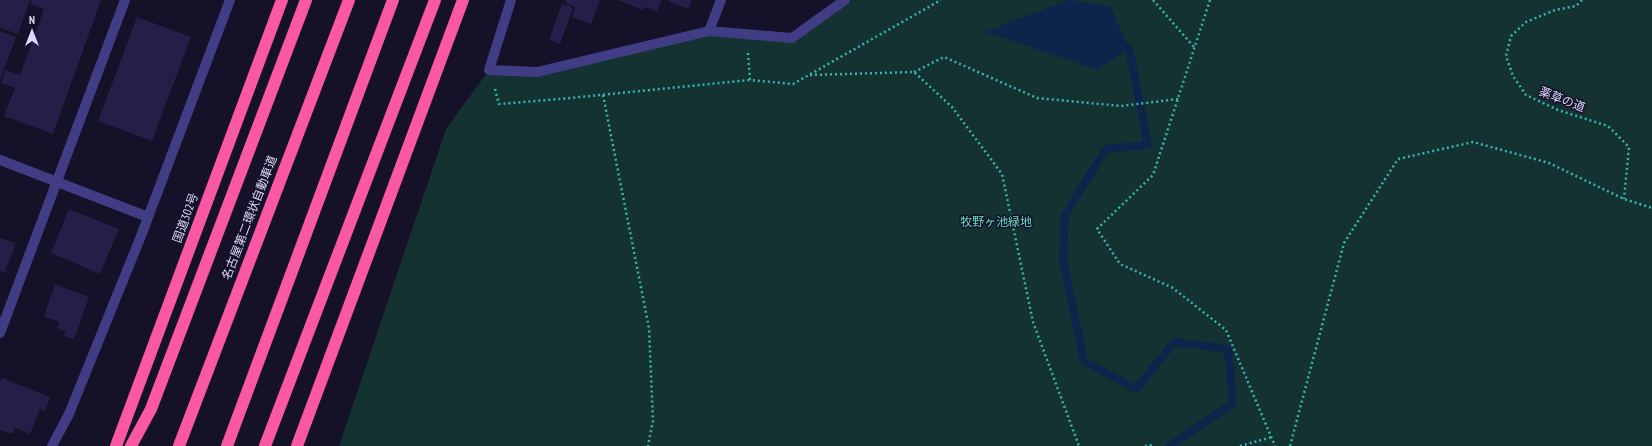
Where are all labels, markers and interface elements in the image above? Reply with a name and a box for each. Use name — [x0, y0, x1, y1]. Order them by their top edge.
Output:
north arrow — [12, 12, 52, 52]
text: N — [29, 13, 35, 27]
street label: 薬草の道 — [1537, 85, 1587, 115]
street label: 名古屋第二環状自動車道 — [220, 154, 280, 282]
street label: 国道302号 — [170, 191, 202, 245]
park label: 牧野ヶ池緑地 — [960, 216, 1032, 230]

